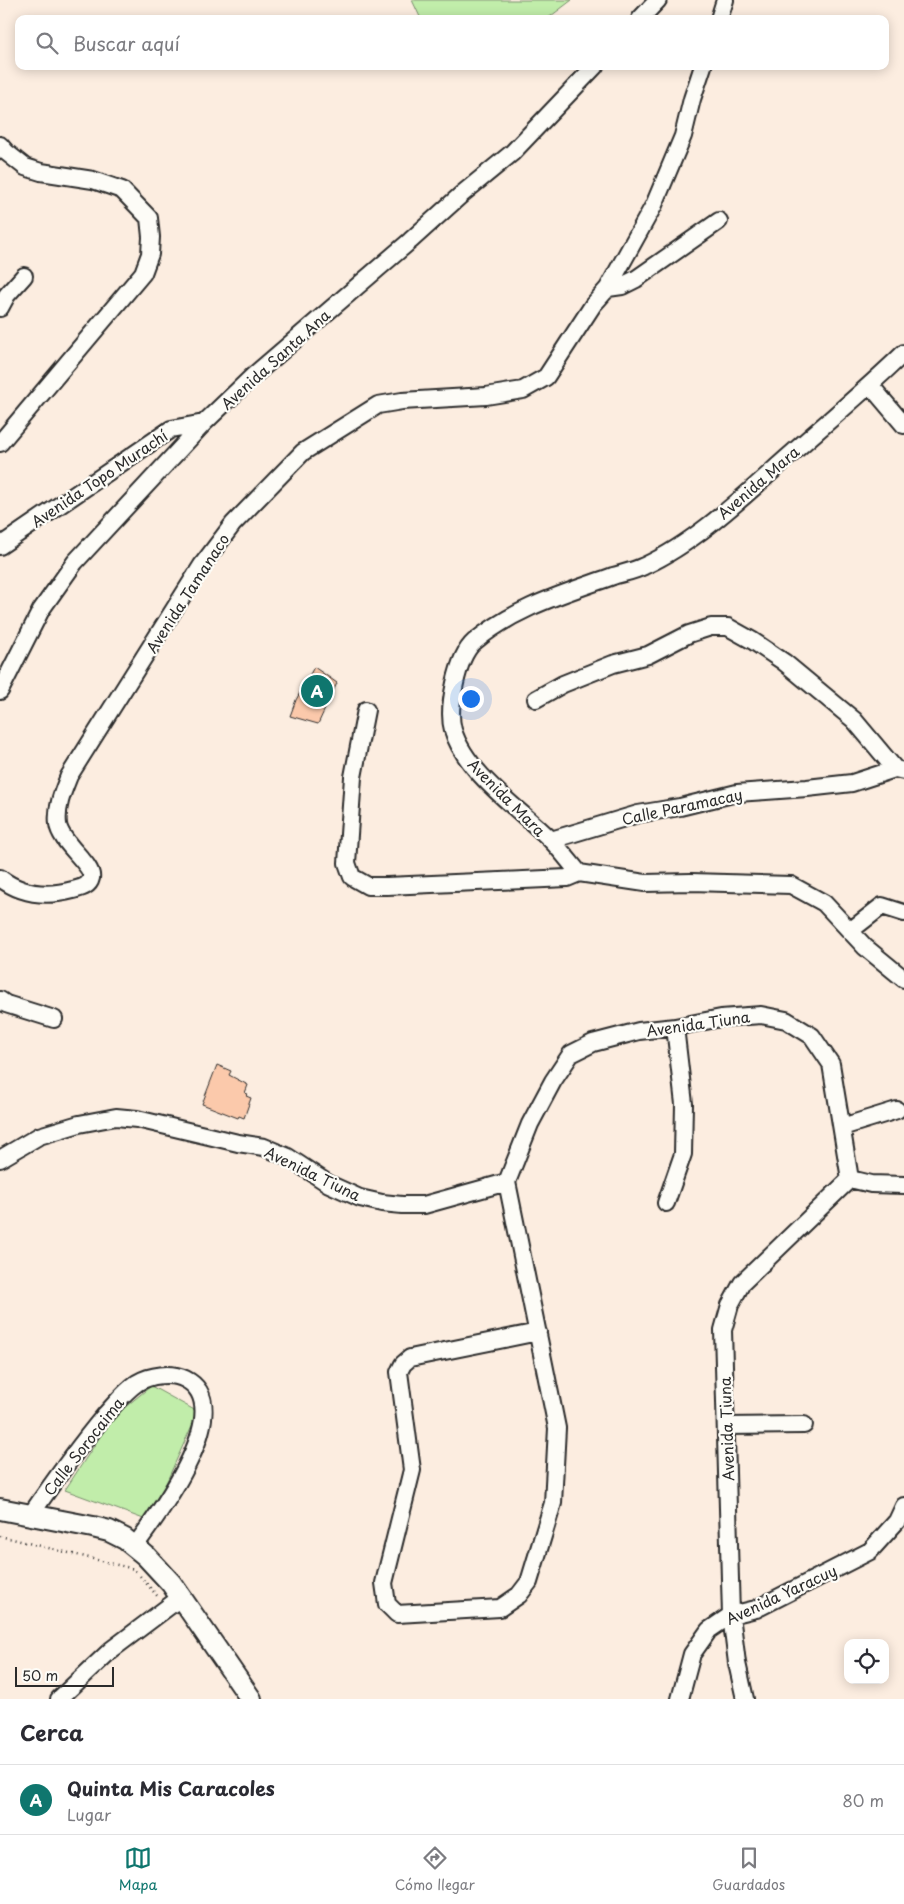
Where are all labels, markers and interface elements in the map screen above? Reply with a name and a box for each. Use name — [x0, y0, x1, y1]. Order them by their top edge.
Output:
search box — [15, 15, 889, 70]
icon: search — [33, 29, 61, 57]
text: Buscar aquí — [73, 29, 180, 57]
street label: Avenida Santa Ana — [215, 303, 335, 414]
street label: Avenida Topo Murachí — [26, 423, 172, 532]
street label: Avenida Mara — [712, 440, 804, 524]
street label: Avenida Tamanaco — [140, 529, 234, 657]
pin: A — [301, 672, 333, 710]
your location — [458, 686, 484, 712]
street label: Avenida Mara — [463, 753, 552, 842]
street label: Calle Paramacay — [619, 782, 745, 830]
street label: Avenida Tiuna — [645, 1004, 752, 1042]
street label: Avenida Tiuna — [261, 1140, 365, 1206]
street label: Avenida Tiuna — [713, 1376, 739, 1481]
street label: Calle Sorocaima — [37, 1391, 129, 1500]
street label: Avenida Yaracuy — [722, 1558, 840, 1630]
map controls — [844, 1639, 889, 1684]
button: locate — [844, 1639, 889, 1684]
scale bar — [15, 1664, 114, 1687]
text: 50 m — [22, 1665, 58, 1686]
text: Cerca — [20, 1716, 84, 1748]
text: Quinta Mis Caracoles — [67, 1774, 275, 1802]
text: A — [30, 1788, 42, 1812]
text: 80 m — [842, 1788, 884, 1812]
text: Lugar — [67, 1802, 111, 1826]
tab: Mapa — [119, 1844, 157, 1895]
tab: Cómo llegar — [395, 1844, 475, 1895]
tab: Guardados — [712, 1844, 785, 1895]

